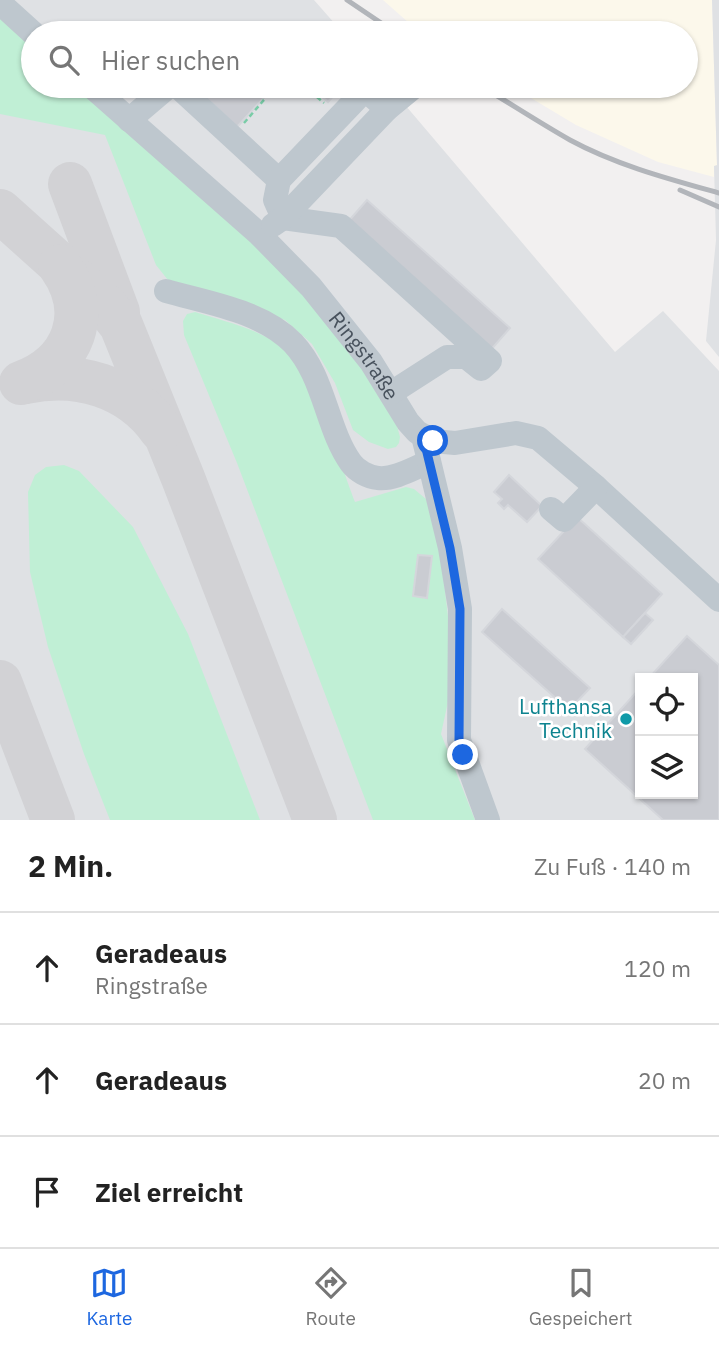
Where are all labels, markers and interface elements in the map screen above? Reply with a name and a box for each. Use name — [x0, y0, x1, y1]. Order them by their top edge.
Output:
search box — [21, 21, 698, 98]
icon: search — [45, 41, 83, 79]
text: Hier suchen — [101, 43, 240, 77]
street label: Ringstraße — [323, 305, 406, 405]
route start — [417, 425, 448, 456]
map controls — [635, 673, 698, 799]
button: locate — [635, 673, 698, 736]
place label: Lufthansa Technik — [519, 692, 612, 744]
marker: Lufthansa Technik — [618, 711, 634, 727]
button: layers — [635, 736, 698, 799]
route end — [447, 739, 478, 770]
text: 2 Min. — [28, 846, 113, 885]
text: Zu Fuß · 140 m — [534, 851, 691, 881]
text: Geradeaus — [95, 936, 227, 970]
icon: ahead — [28, 949, 66, 987]
text: 120 m — [624, 953, 691, 983]
text: Ringstraße — [95, 970, 208, 1000]
icon: ahead — [28, 1061, 66, 1099]
text: Geradeaus — [95, 1063, 227, 1097]
text: 20 m — [638, 1065, 691, 1095]
icon: arrive — [28, 1173, 66, 1211]
text: Ziel erreicht — [95, 1175, 243, 1209]
tab: Karte — [87, 1264, 132, 1330]
tab: Route — [306, 1264, 356, 1330]
tab: Gespeichert — [529, 1264, 632, 1330]

